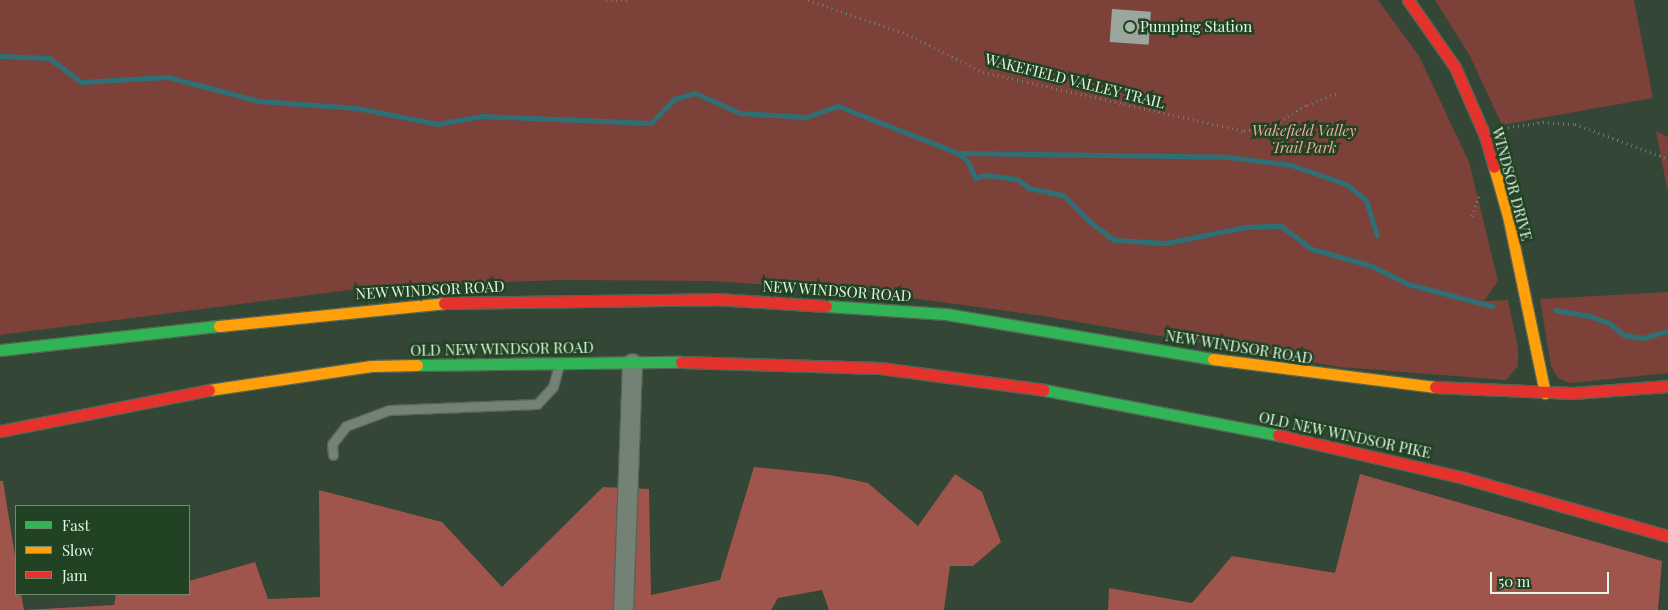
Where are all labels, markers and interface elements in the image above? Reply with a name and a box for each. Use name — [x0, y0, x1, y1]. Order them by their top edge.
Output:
place label: Pumping Station — [1140, 18, 1252, 36]
marker: Pumping Station — [1124, 21, 1136, 33]
street label: WAKEFIELD VALLEY TRAIL — [983, 50, 1167, 112]
park label: Wakefield Valley Trail Park — [1252, 121, 1356, 156]
street label: WINDSOR DRIVE — [1488, 125, 1536, 243]
street label: NEW WINDSOR ROAD — [354, 277, 506, 303]
street label: NEW WINDSOR ROAD — [761, 277, 913, 305]
street label: NEW WINDSOR ROAD — [1163, 326, 1315, 368]
street label: OLD NEW WINDSOR ROAD — [410, 338, 594, 360]
street label: OLD NEW WINDSOR PIKE — [1257, 408, 1433, 462]
legend — [15, 505, 190, 595]
text: Fast — [62, 515, 90, 535]
text: Slow — [62, 540, 94, 560]
scale bar — [1493, 562, 1612, 594]
text: Jam — [62, 565, 87, 585]
text: 50 m — [1498, 571, 1530, 591]

